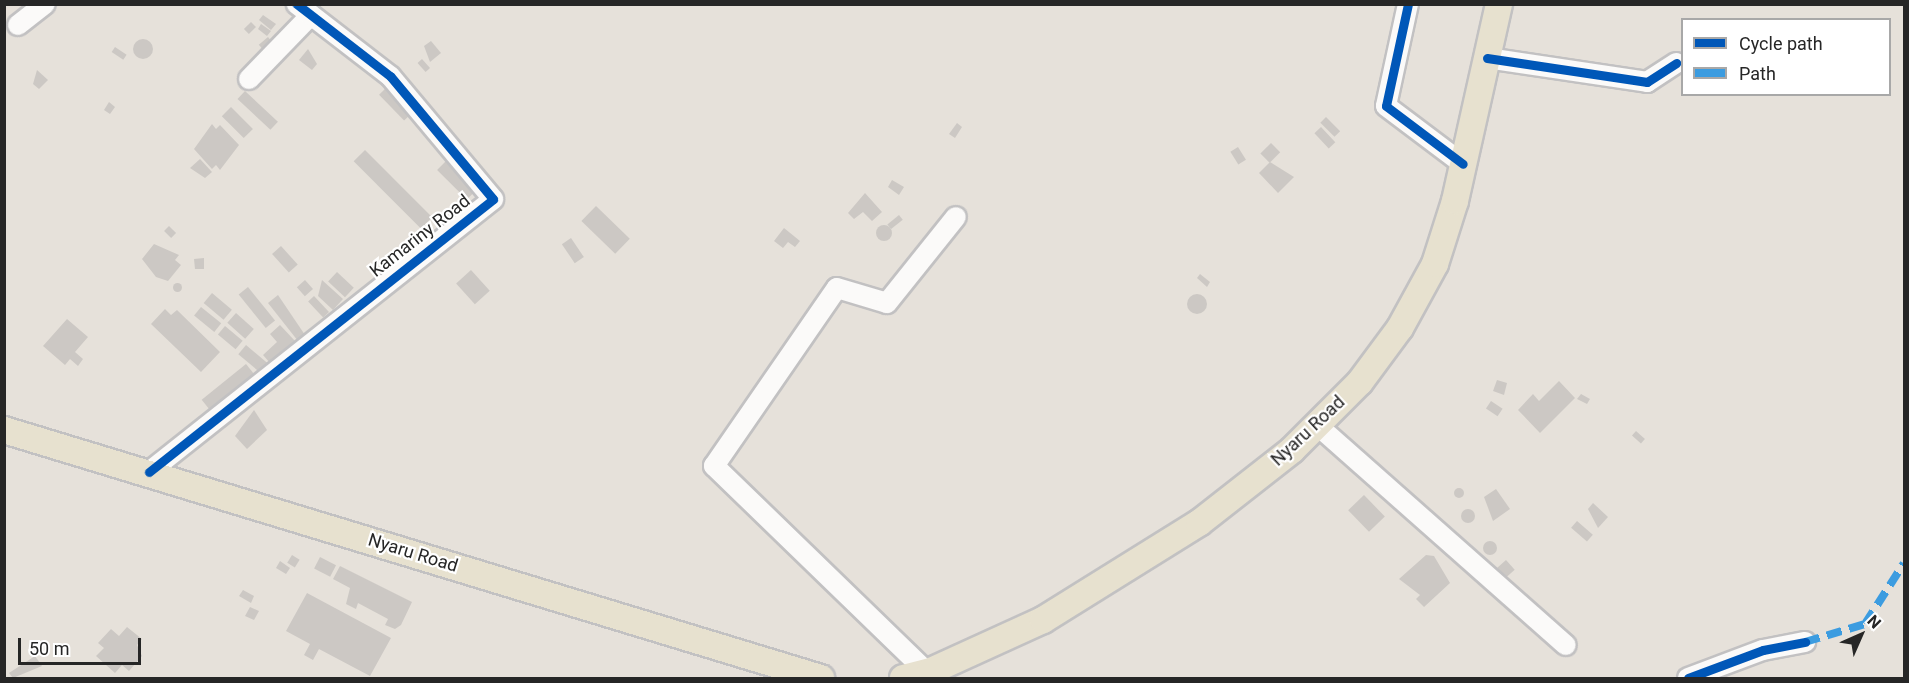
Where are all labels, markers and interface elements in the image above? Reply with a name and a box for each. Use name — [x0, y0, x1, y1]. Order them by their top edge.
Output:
legend — [1681, 18, 1891, 96]
text: Cycle path — [1739, 33, 1823, 54]
text: Path — [1739, 63, 1776, 84]
street label: Kamariny Road — [366, 190, 474, 282]
street label: Nyaru Road — [1267, 391, 1349, 471]
street label: Nyaru Road — [365, 529, 461, 577]
north arrow — [1831, 605, 1891, 665]
text: N — [1863, 611, 1885, 633]
scale bar — [21, 626, 144, 664]
text: 50 m — [29, 638, 69, 659]

